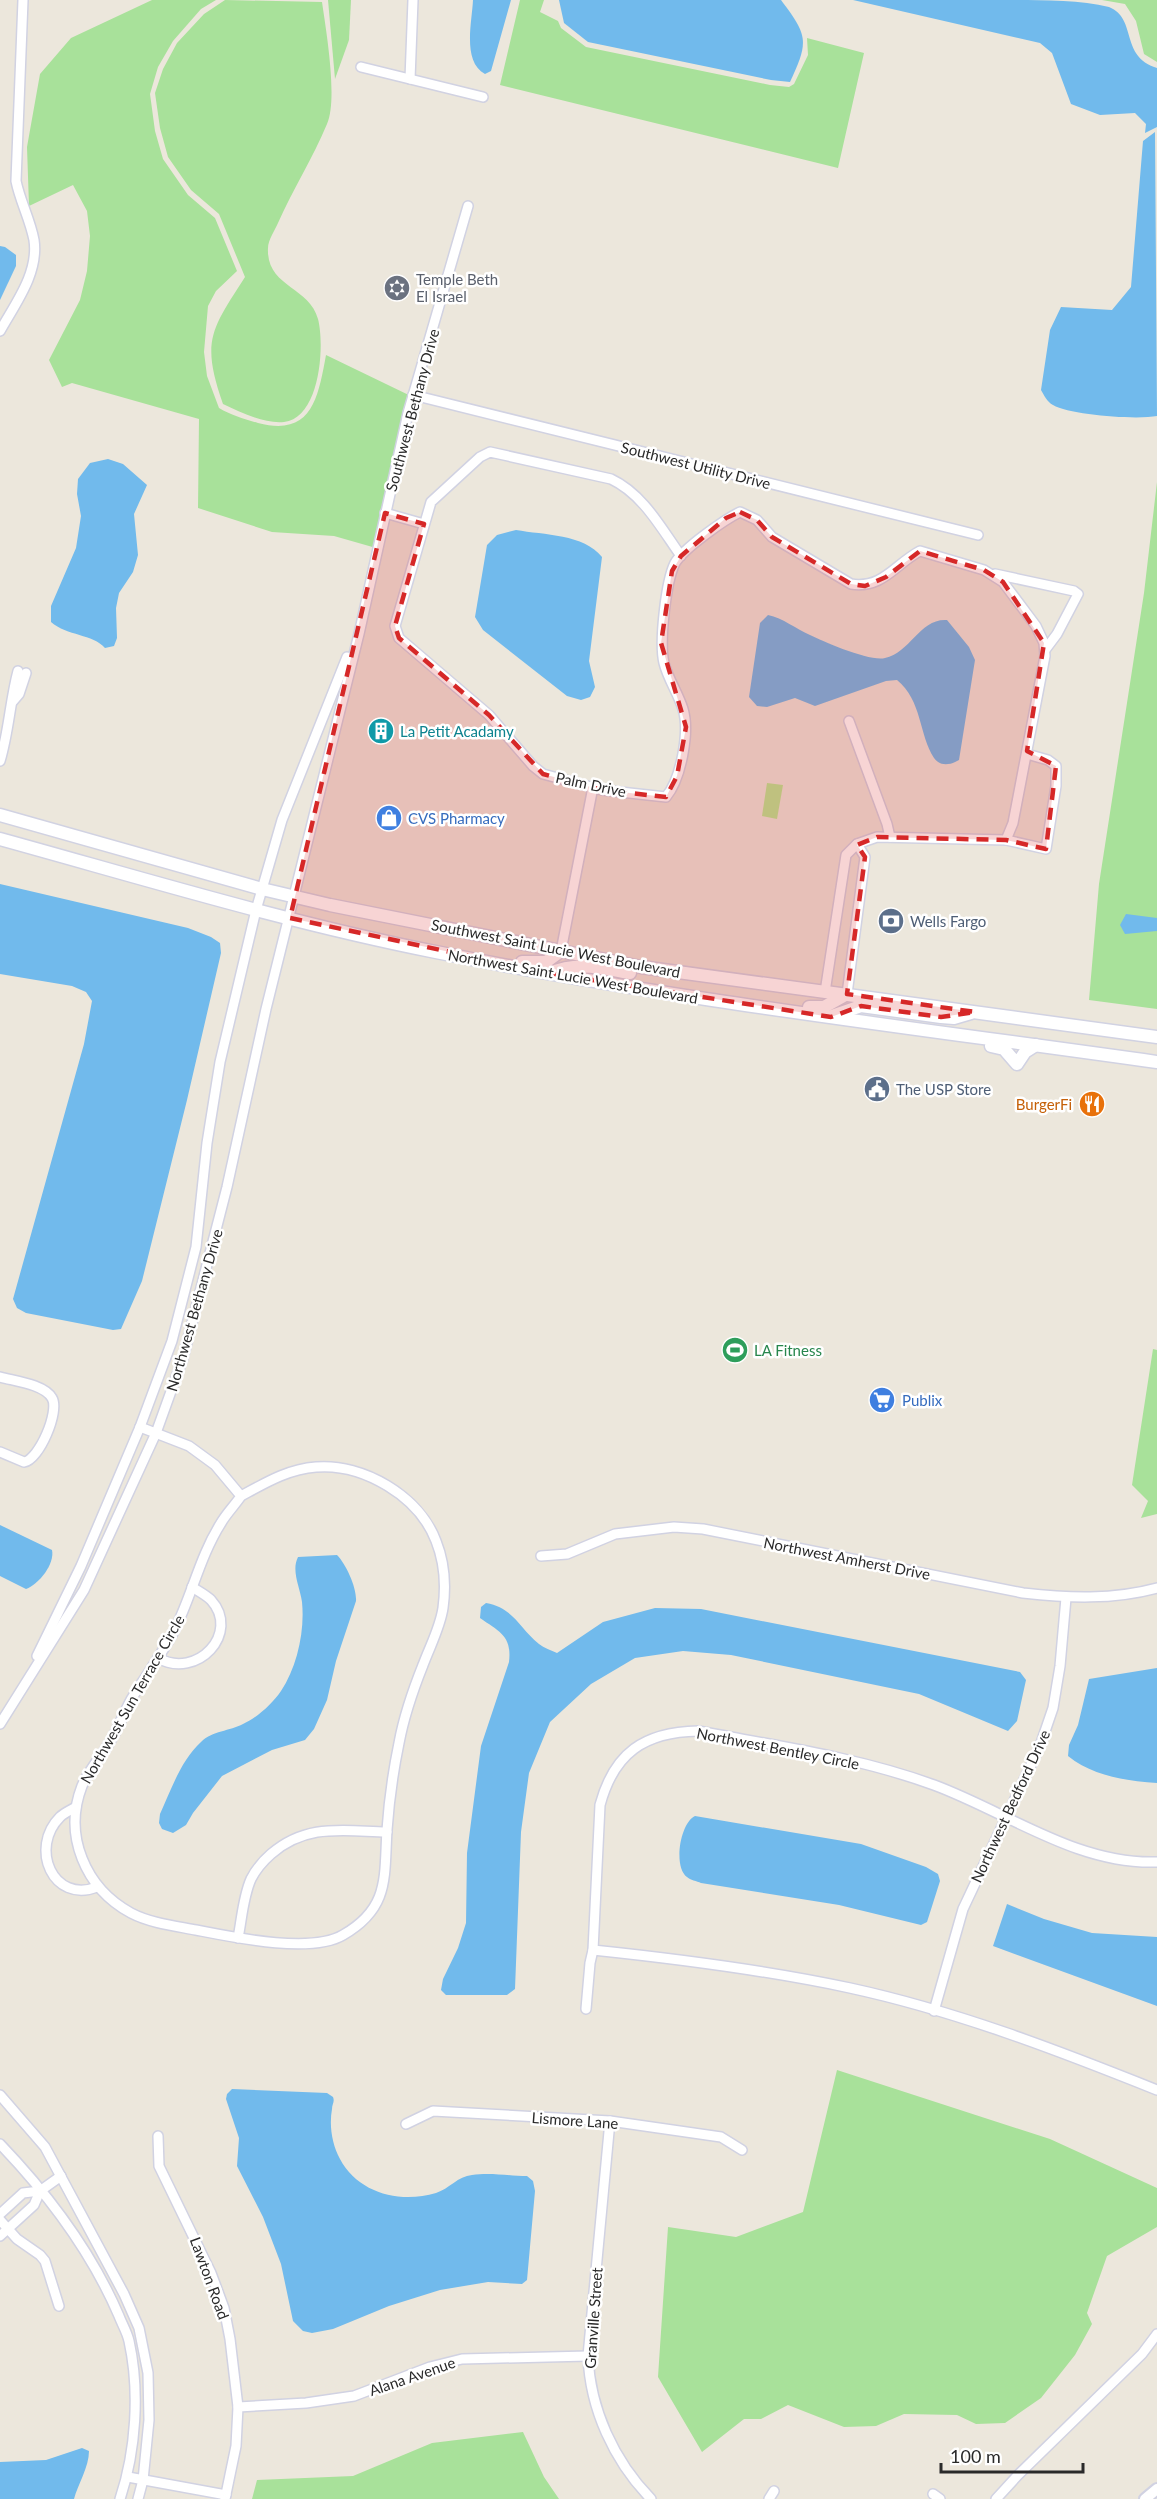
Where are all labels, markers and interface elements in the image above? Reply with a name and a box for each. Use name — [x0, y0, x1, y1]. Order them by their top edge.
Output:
place label: Temple Beth El Israel — [416, 270, 498, 305]
synagogue icon: Temple Beth El Israel — [382, 273, 412, 303]
street label: Southwest Bethany Drive — [382, 327, 442, 493]
street label: Southwest Utility Drive — [619, 438, 773, 492]
building icon: La Petit Acadamy — [366, 716, 396, 746]
place label: La Petit Acadamy — [400, 722, 514, 740]
street label: Palm Drive — [554, 768, 628, 800]
shop icon: CVS Pharmacy — [374, 803, 404, 833]
place label: CVS Pharmacy — [408, 809, 505, 827]
bank icon: Wells Fargo — [876, 906, 906, 936]
place label: Wells Fargo — [910, 912, 986, 930]
street label: Southwest Saint Lucie West Boulevard — [430, 915, 682, 981]
street label: Northwest Saint Lucie West Boulevard — [447, 945, 699, 1007]
public building icon: The USP Store — [862, 1074, 892, 1104]
place label: The USP Store — [896, 1080, 991, 1098]
restaurant icon: BurgerFi — [1077, 1089, 1107, 1119]
place label: BurgerFi — [1016, 1095, 1072, 1113]
street label: Northwest Bethany Drive — [162, 1227, 226, 1393]
sports icon: LA Fitness — [720, 1335, 750, 1365]
place label: LA Fitness — [754, 1341, 822, 1359]
supermarket icon: Publix — [867, 1385, 897, 1415]
place label: Publix — [902, 1391, 943, 1409]
street label: Northwest Amherst Drive — [762, 1533, 932, 1583]
street label: Northwest Sun Terrace Circle — [76, 1611, 188, 1787]
street label: Northwest Bentley Circle — [695, 1723, 861, 1773]
street label: Northwest Bedford Drive — [967, 1727, 1053, 1885]
street label: Lismore Lane — [531, 2108, 619, 2132]
street label: Lawton Road — [187, 2234, 233, 2322]
street label: Granville Street — [580, 2266, 606, 2369]
street label: Alana Avenue — [367, 2353, 458, 2399]
scale bar — [941, 2436, 1084, 2474]
text: 100 m — [950, 2445, 1001, 2467]

